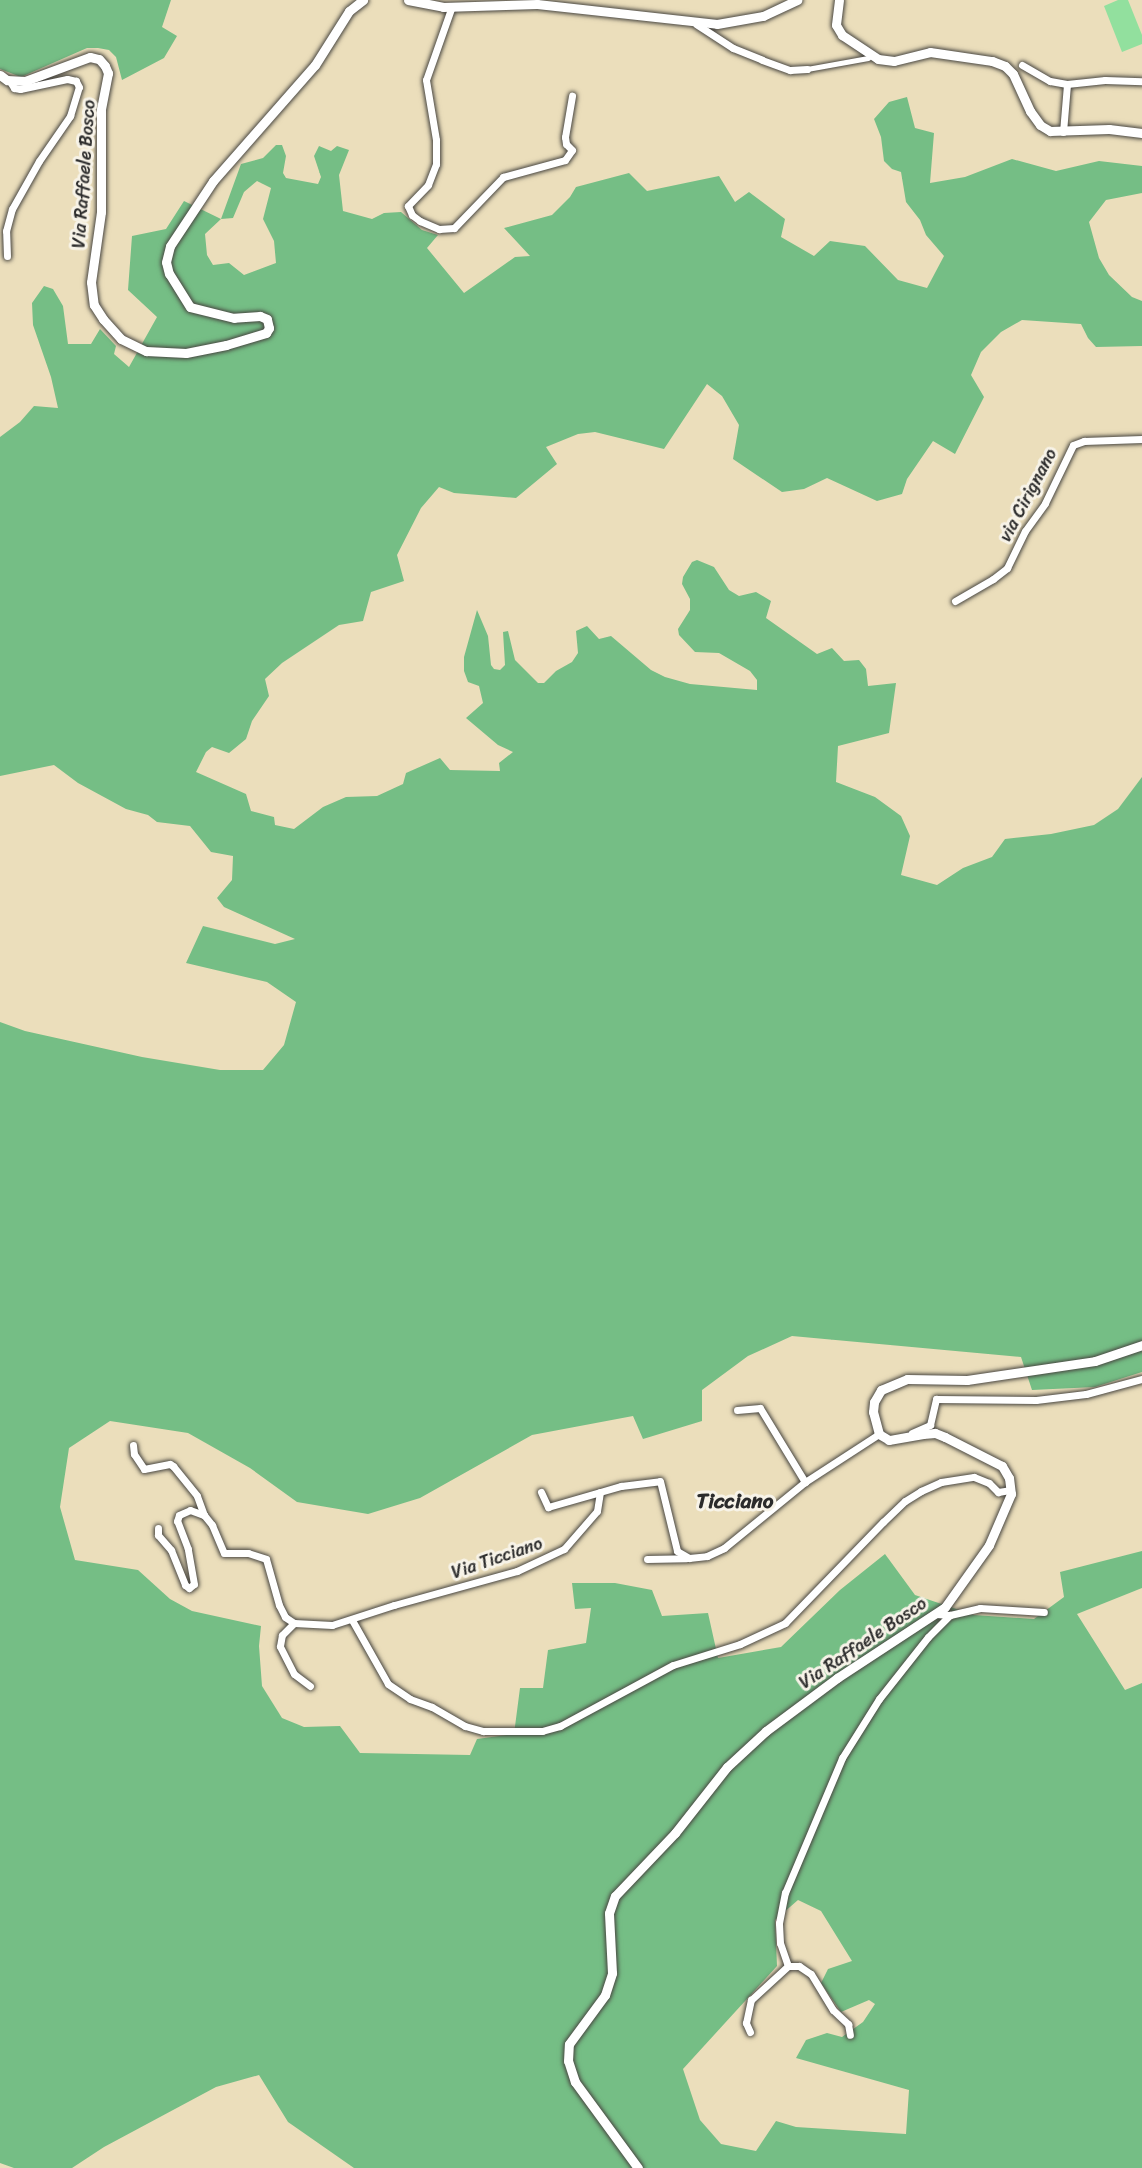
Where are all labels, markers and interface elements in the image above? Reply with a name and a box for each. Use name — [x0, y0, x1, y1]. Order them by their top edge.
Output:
street label: Via Raffaele Bosco — [68, 99, 100, 249]
street label: via Cirignano — [994, 445, 1062, 545]
district label: Ticciano — [697, 1488, 773, 1514]
street label: Via Ticciano — [448, 1532, 546, 1584]
street label: Via Raffaele Bosco — [795, 1592, 931, 1694]

